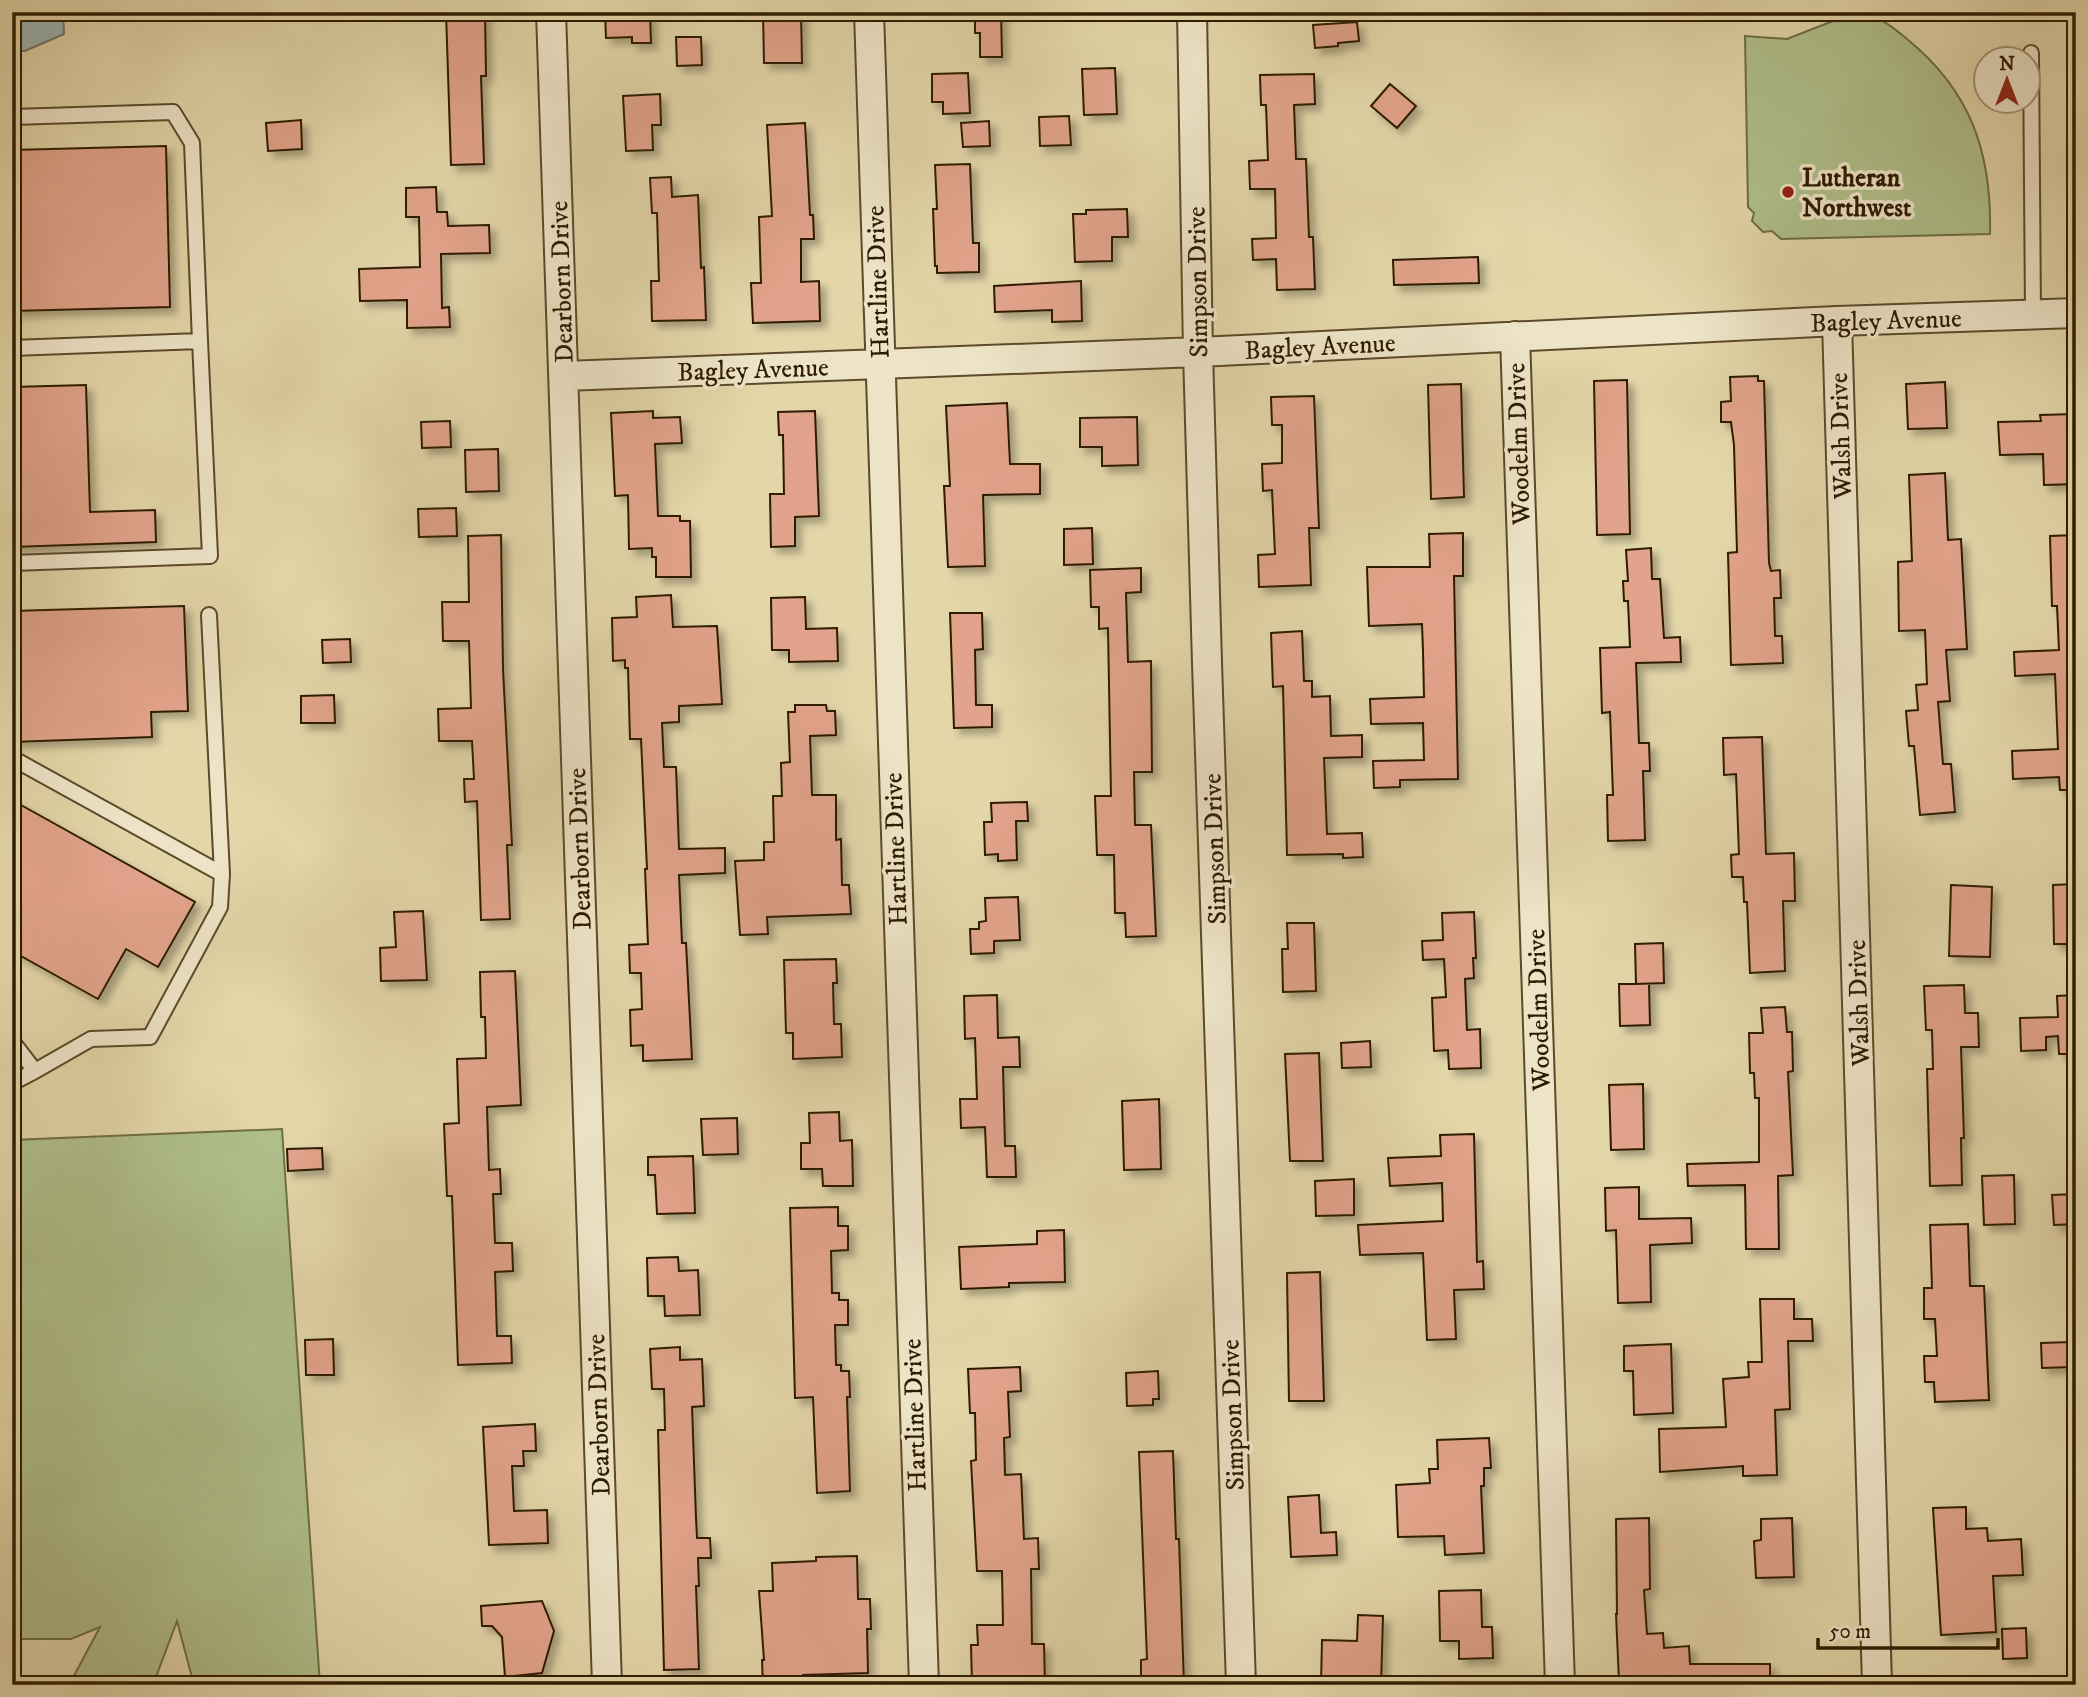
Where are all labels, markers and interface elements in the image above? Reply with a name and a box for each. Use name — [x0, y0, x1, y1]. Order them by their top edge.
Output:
north arrow — [1972, 46, 2042, 116]
text: N — [1999, 53, 2015, 76]
place label: Lutheran Northwest — [1802, 162, 1912, 225]
marker: Lutheran Northwest — [1780, 184, 1796, 200]
street label: Dearborn Drive — [543, 200, 582, 364]
street label: Hartline Drive — [859, 205, 898, 359]
street label: Simpson Drive — [1181, 206, 1216, 358]
street label: Bagley Avenue — [1810, 302, 1962, 341]
street label: Bagley Avenue — [1244, 327, 1397, 368]
street label: Bagley Avenue — [677, 351, 829, 390]
street label: Woodelm Drive — [1500, 362, 1539, 527]
street label: Walsh Drive — [1823, 372, 1860, 501]
street label: Dearborn Drive — [561, 767, 600, 931]
street label: Hartline Drive — [877, 772, 916, 926]
street label: Simpson Drive — [1196, 773, 1235, 925]
street label: Woodelm Drive — [1520, 928, 1559, 1093]
street label: Walsh Drive — [1841, 939, 1878, 1068]
street label: Dearborn Drive — [580, 1333, 619, 1497]
street label: Hartline Drive — [896, 1338, 935, 1492]
street label: Simpson Drive — [1214, 1339, 1253, 1491]
scale bar — [1818, 1606, 1999, 1650]
text: 50 m — [1829, 1619, 1871, 1645]

